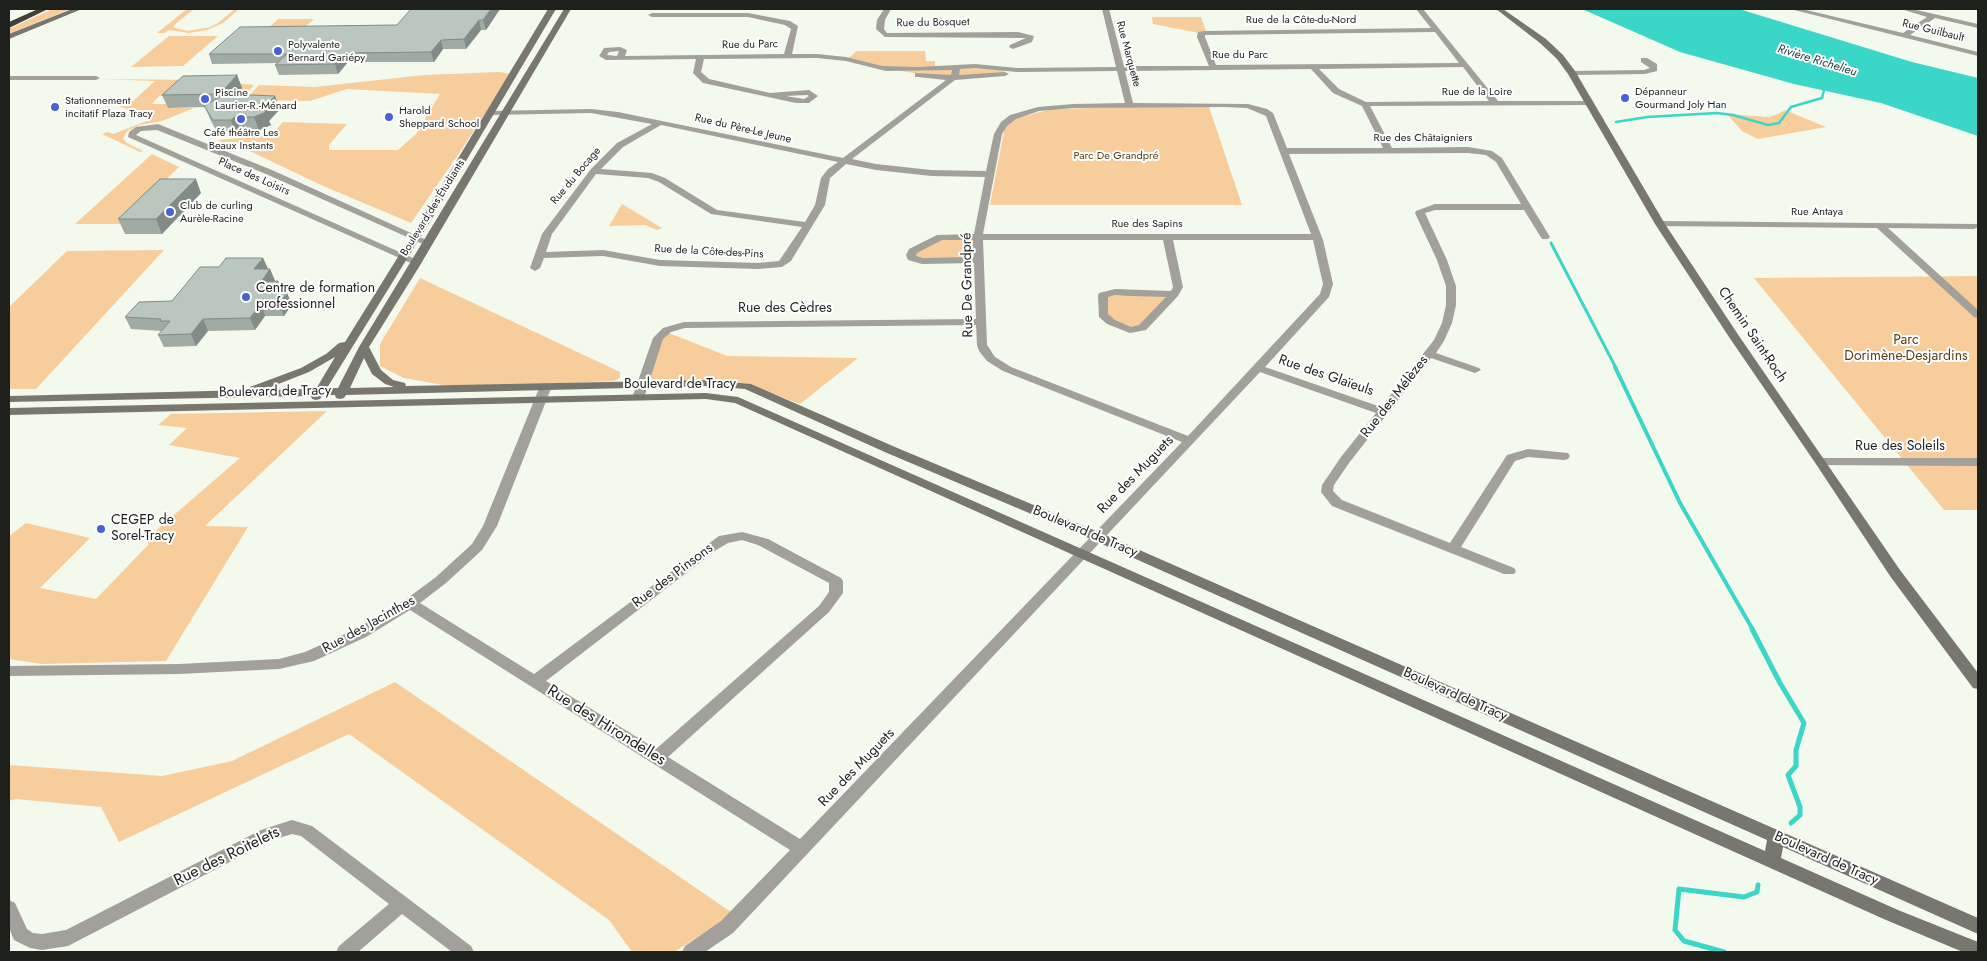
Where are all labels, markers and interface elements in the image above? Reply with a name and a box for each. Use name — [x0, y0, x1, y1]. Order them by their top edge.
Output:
street label: Rue de la Côte-du-Nord — [1246, 13, 1356, 27]
street label: Rue du Bosquet — [896, 16, 970, 30]
street label: Rue Guilbault — [1901, 17, 1965, 45]
street label: Rue Marquette — [1113, 20, 1143, 88]
place label: Polyvalente Bernard Gariépy — [288, 38, 365, 64]
street label: Rue du Parc — [722, 38, 778, 52]
water label: Rivière Richelieu — [1776, 42, 1858, 80]
marker: Polyvalente Bernard Gariépy — [272, 45, 284, 57]
street label: Rue du Parc — [1212, 48, 1268, 62]
street label: Rue de la Loire — [1442, 85, 1512, 99]
place label: Dépanneur Gourmand Joly Han — [1635, 85, 1727, 111]
place label: Piscine Laurier-R.-Ménard — [215, 86, 297, 112]
marker: Dépanneur Gourmand Joly Han — [1619, 92, 1631, 104]
marker: Piscine Laurier-R.-Ménard — [199, 93, 211, 105]
place label: Stationnement incitatif Plaza Tracy — [65, 94, 153, 120]
marker: Stationnement incitatif Plaza Tracy — [49, 101, 61, 113]
place label: Harold Sheppard School — [399, 104, 479, 130]
marker: Harold Sheppard School — [383, 111, 395, 123]
street label: Rue du Père-Le Jeune — [693, 111, 793, 147]
marker: Café théâtre Les Beaux Instants — [235, 113, 247, 125]
place label: Café théâtre Les Beaux Instants — [204, 126, 278, 152]
street label: Rue des Châtaigniers — [1374, 131, 1472, 145]
street label: Rue du Bocage — [548, 145, 604, 207]
park label: Parc De Grandpré — [1074, 149, 1158, 163]
street label: Place des Loisirs — [216, 155, 292, 199]
street label: Boulevard des Étudiants — [398, 158, 468, 258]
place label: Club de curling Aurèle-Racine — [180, 199, 253, 225]
street label: Rue Antaya — [1791, 205, 1843, 219]
marker: Club de curling Aurèle-Racine — [164, 206, 176, 218]
street label: Rue des Sapins — [1111, 217, 1183, 231]
street label: Rue De Grandpré — [959, 232, 977, 338]
street label: Rue de la Côte-des-Pins — [654, 243, 764, 261]
place label: Centre de formation professionnel — [256, 281, 375, 314]
street label: Chemin Saint-Roch — [1714, 284, 1790, 386]
marker: Centre de formation professionnel — [240, 291, 252, 303]
street label: Rue des Cèdres — [738, 301, 832, 317]
park label: Parc Dorimène-Desjardins — [1844, 333, 1968, 366]
street label: Rue des Glaïeuls — [1276, 352, 1376, 400]
street label: Rue des Mélèzes — [1358, 353, 1432, 441]
street label: Boulevard de Tracy — [624, 377, 736, 393]
street label: Boulevard de Tracy — [219, 383, 331, 401]
street label: Rue des Muguets — [1095, 433, 1177, 517]
street label: Rue des Soleils — [1855, 439, 1945, 455]
street label: Boulevard de Tracy — [1030, 502, 1140, 562]
place label: CEGEP de Sorel-Tracy — [111, 513, 174, 546]
marker: CEGEP de Sorel-Tracy — [95, 523, 107, 535]
street label: Rue des Pinsons — [629, 540, 717, 612]
street label: Rue des Jacinthes — [320, 593, 418, 657]
street label: Boulevard de Tracy — [1400, 665, 1510, 725]
street label: Rue des Hirondelles — [543, 682, 669, 770]
street label: Rue des Muguets — [816, 726, 898, 810]
street label: Rue des Roitelets — [171, 823, 283, 891]
street label: Boulevard de Tracy — [1771, 829, 1881, 889]

